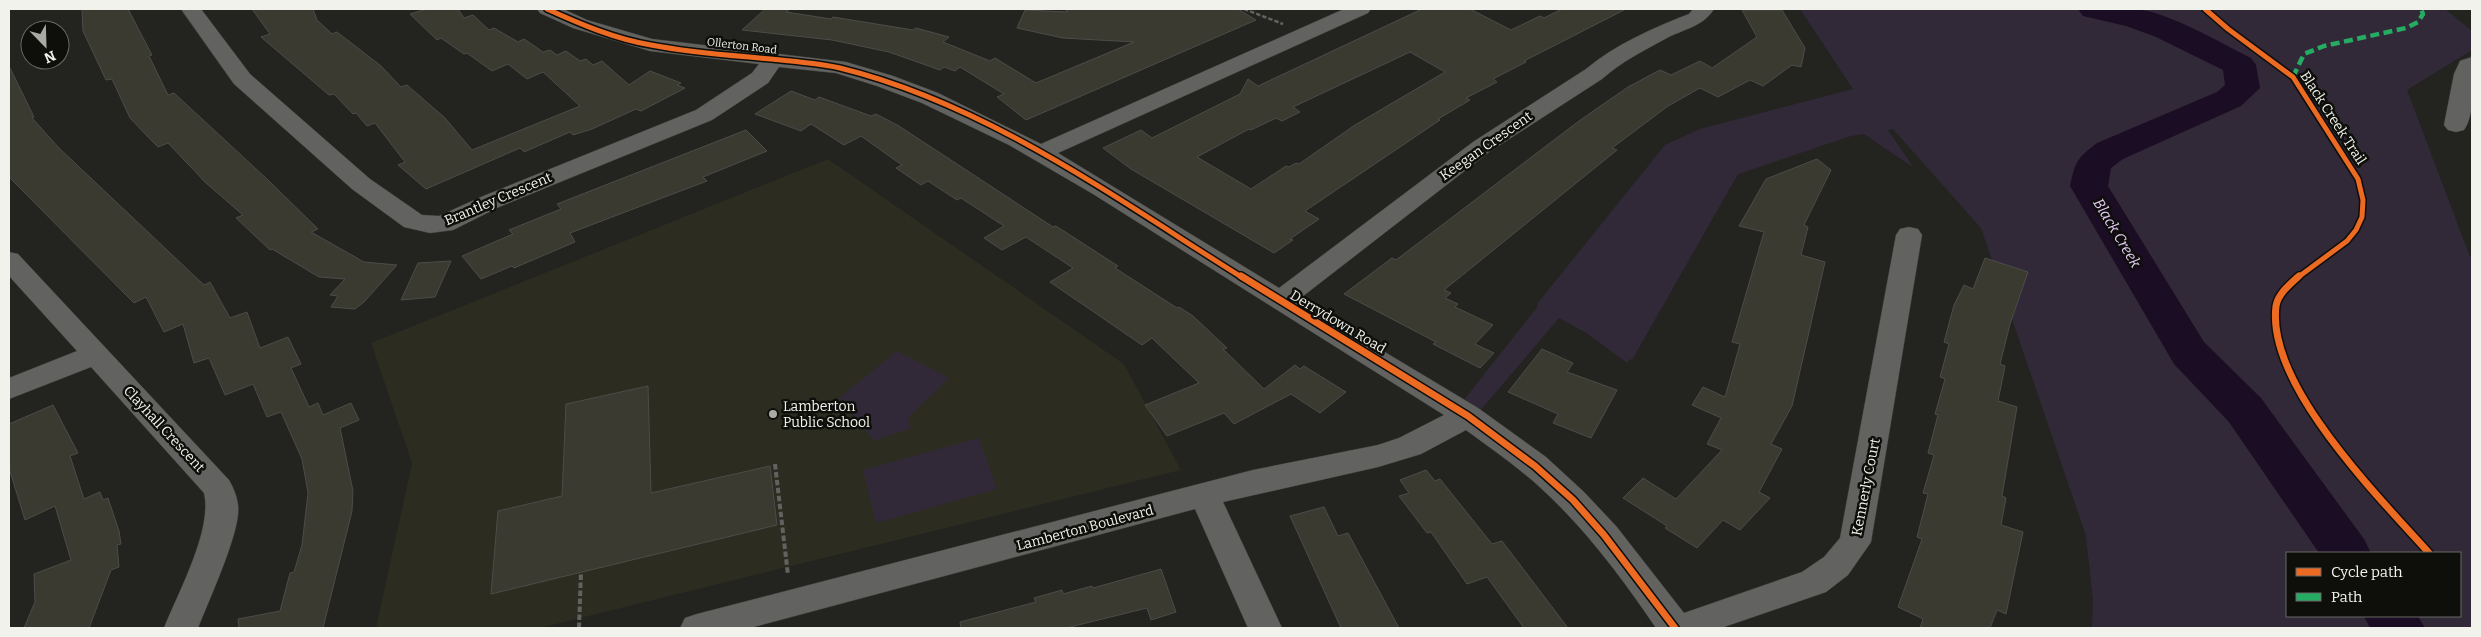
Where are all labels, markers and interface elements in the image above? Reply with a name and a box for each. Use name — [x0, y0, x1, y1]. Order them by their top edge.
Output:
north arrow — [20, 20, 70, 70]
street label: Ollerton Road — [706, 35, 778, 57]
text: N — [41, 47, 58, 67]
street label: Black Creek Trail — [2296, 68, 2370, 168]
street label: Keegan Crescent — [1436, 108, 1536, 184]
street label: Brantley Crescent — [442, 169, 554, 229]
water label: Black Creek — [2089, 195, 2145, 272]
street label: Derrydown Road — [1287, 287, 1389, 357]
street label: Clayhall Crescent — [120, 382, 208, 476]
place label: Lamberton Public School — [783, 398, 870, 431]
marker: Lamberton Public School — [767, 408, 779, 420]
street label: Kennerly Court — [1848, 437, 1884, 537]
street label: Lamberton Boulevard — [1015, 502, 1155, 554]
legend — [2286, 552, 2461, 617]
text: Cycle path — [2331, 563, 2403, 581]
text: Path — [2331, 588, 2363, 606]

